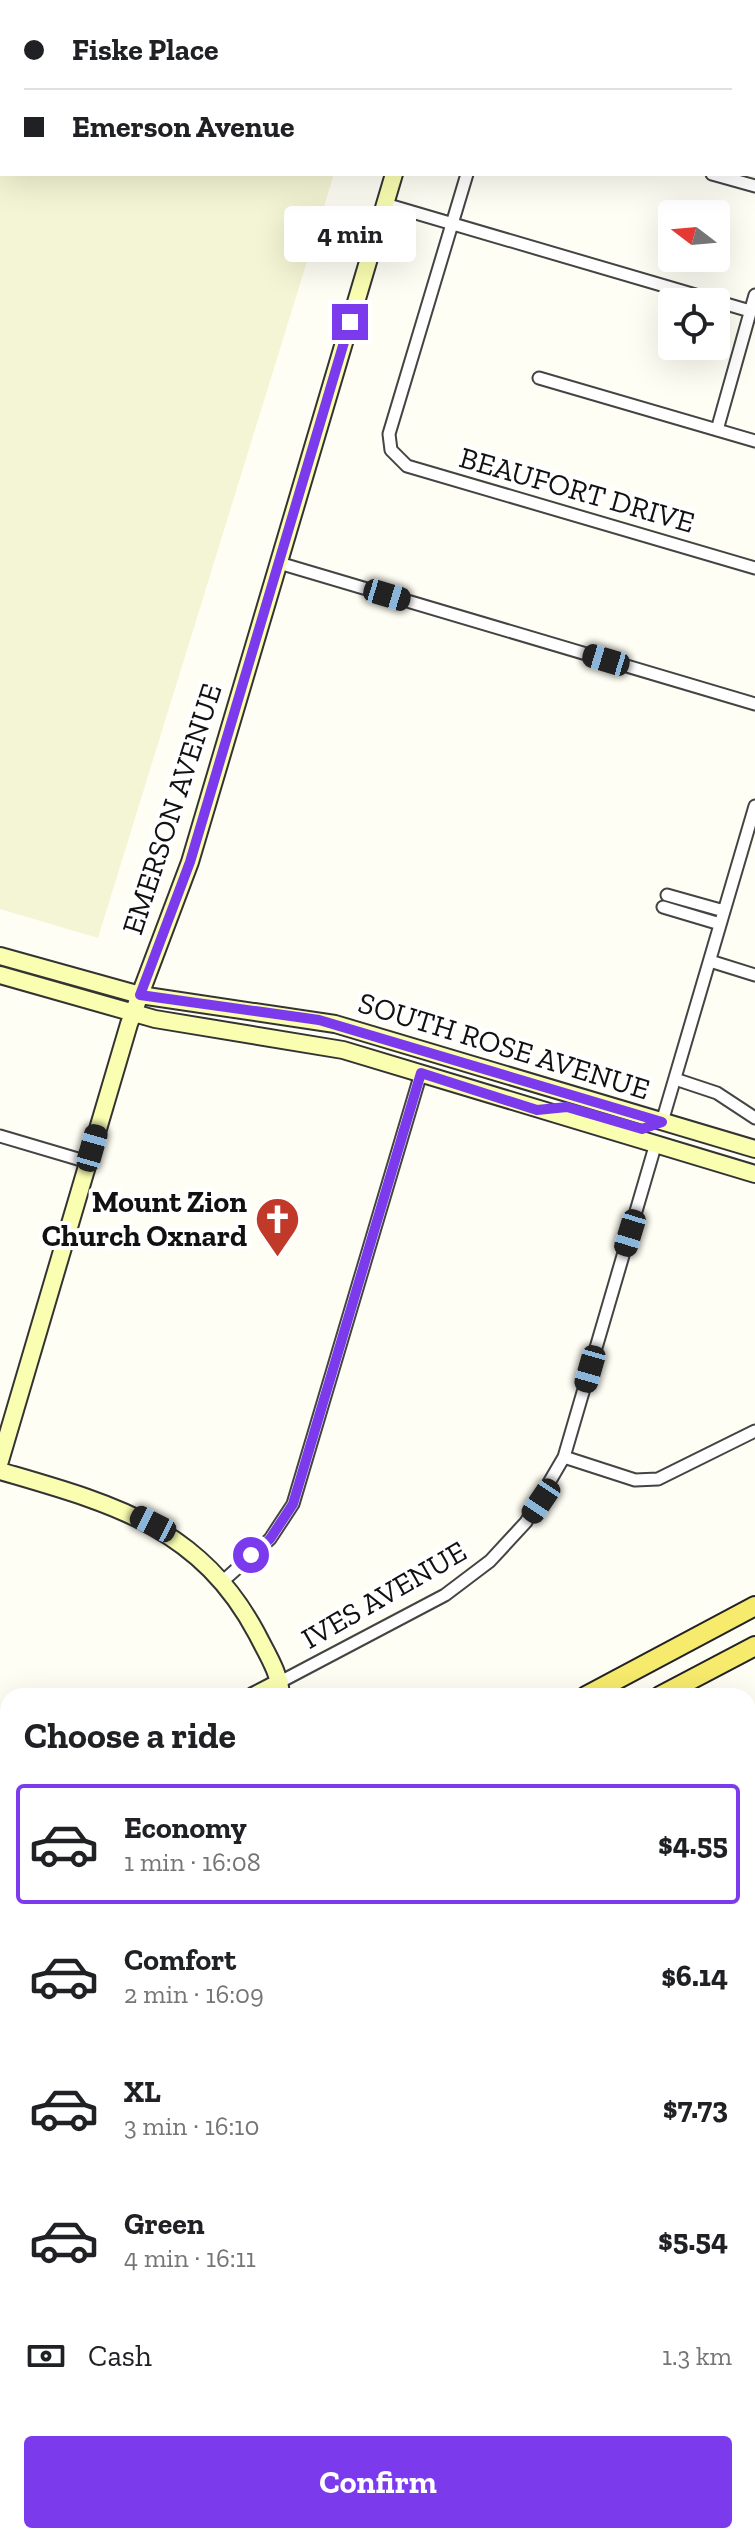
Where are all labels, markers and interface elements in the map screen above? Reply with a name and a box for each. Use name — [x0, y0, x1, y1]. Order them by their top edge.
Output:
text: Fiske Place — [72, 32, 219, 68]
text: Emerson Avenue — [72, 109, 295, 145]
north arrow — [658, 200, 730, 272]
map controls — [658, 200, 730, 360]
callout: 4 min — [284, 206, 416, 262]
text: 4 min — [317, 218, 383, 250]
button: locate — [658, 288, 730, 360]
route end — [332, 304, 368, 340]
street label: BEAUFORT DRIVE — [455, 439, 699, 541]
car — [361, 577, 413, 613]
car — [580, 642, 632, 678]
street label: EMERSON AVENUE — [114, 679, 230, 939]
street label: SOUTH ROSE AVENUE — [354, 985, 654, 1107]
car — [74, 1122, 110, 1174]
place label: Mount Zion Church Oxnard — [42, 1184, 247, 1254]
church icon: Mount Zion Church Oxnard — [254, 1195, 302, 1258]
car — [612, 1207, 648, 1259]
car — [572, 1343, 608, 1395]
car — [518, 1474, 564, 1528]
car — [126, 1502, 180, 1546]
street label: IVES AVENUE — [295, 1533, 473, 1657]
route start — [233, 1537, 269, 1573]
text: Choose a ride — [24, 1714, 236, 1757]
icon: car — [28, 1808, 100, 1880]
text: Economy — [124, 1810, 247, 1846]
text: $4.55 — [658, 1826, 728, 1862]
text: 1 min · 16:08 — [124, 1846, 261, 1878]
icon: car — [28, 1940, 100, 2012]
text: Comfort — [124, 1942, 236, 1978]
text: $6.14 — [661, 1958, 728, 1994]
text: 2 min · 16:09 — [124, 1978, 264, 2010]
icon: car — [28, 2072, 100, 2144]
text: XL — [124, 2074, 161, 2110]
text: $7.73 — [663, 2090, 728, 2126]
text: 3 min · 16:10 — [124, 2110, 259, 2142]
icon: car — [28, 2204, 100, 2276]
text: Green — [124, 2206, 204, 2242]
text: $5.54 — [658, 2222, 728, 2258]
text: 4 min · 16:11 — [124, 2242, 256, 2274]
icon: cash — [24, 2334, 68, 2378]
text: Cash — [88, 2338, 152, 2374]
text: 1.3 km — [662, 2340, 732, 2372]
button: Confirm — [24, 2436, 732, 2528]

